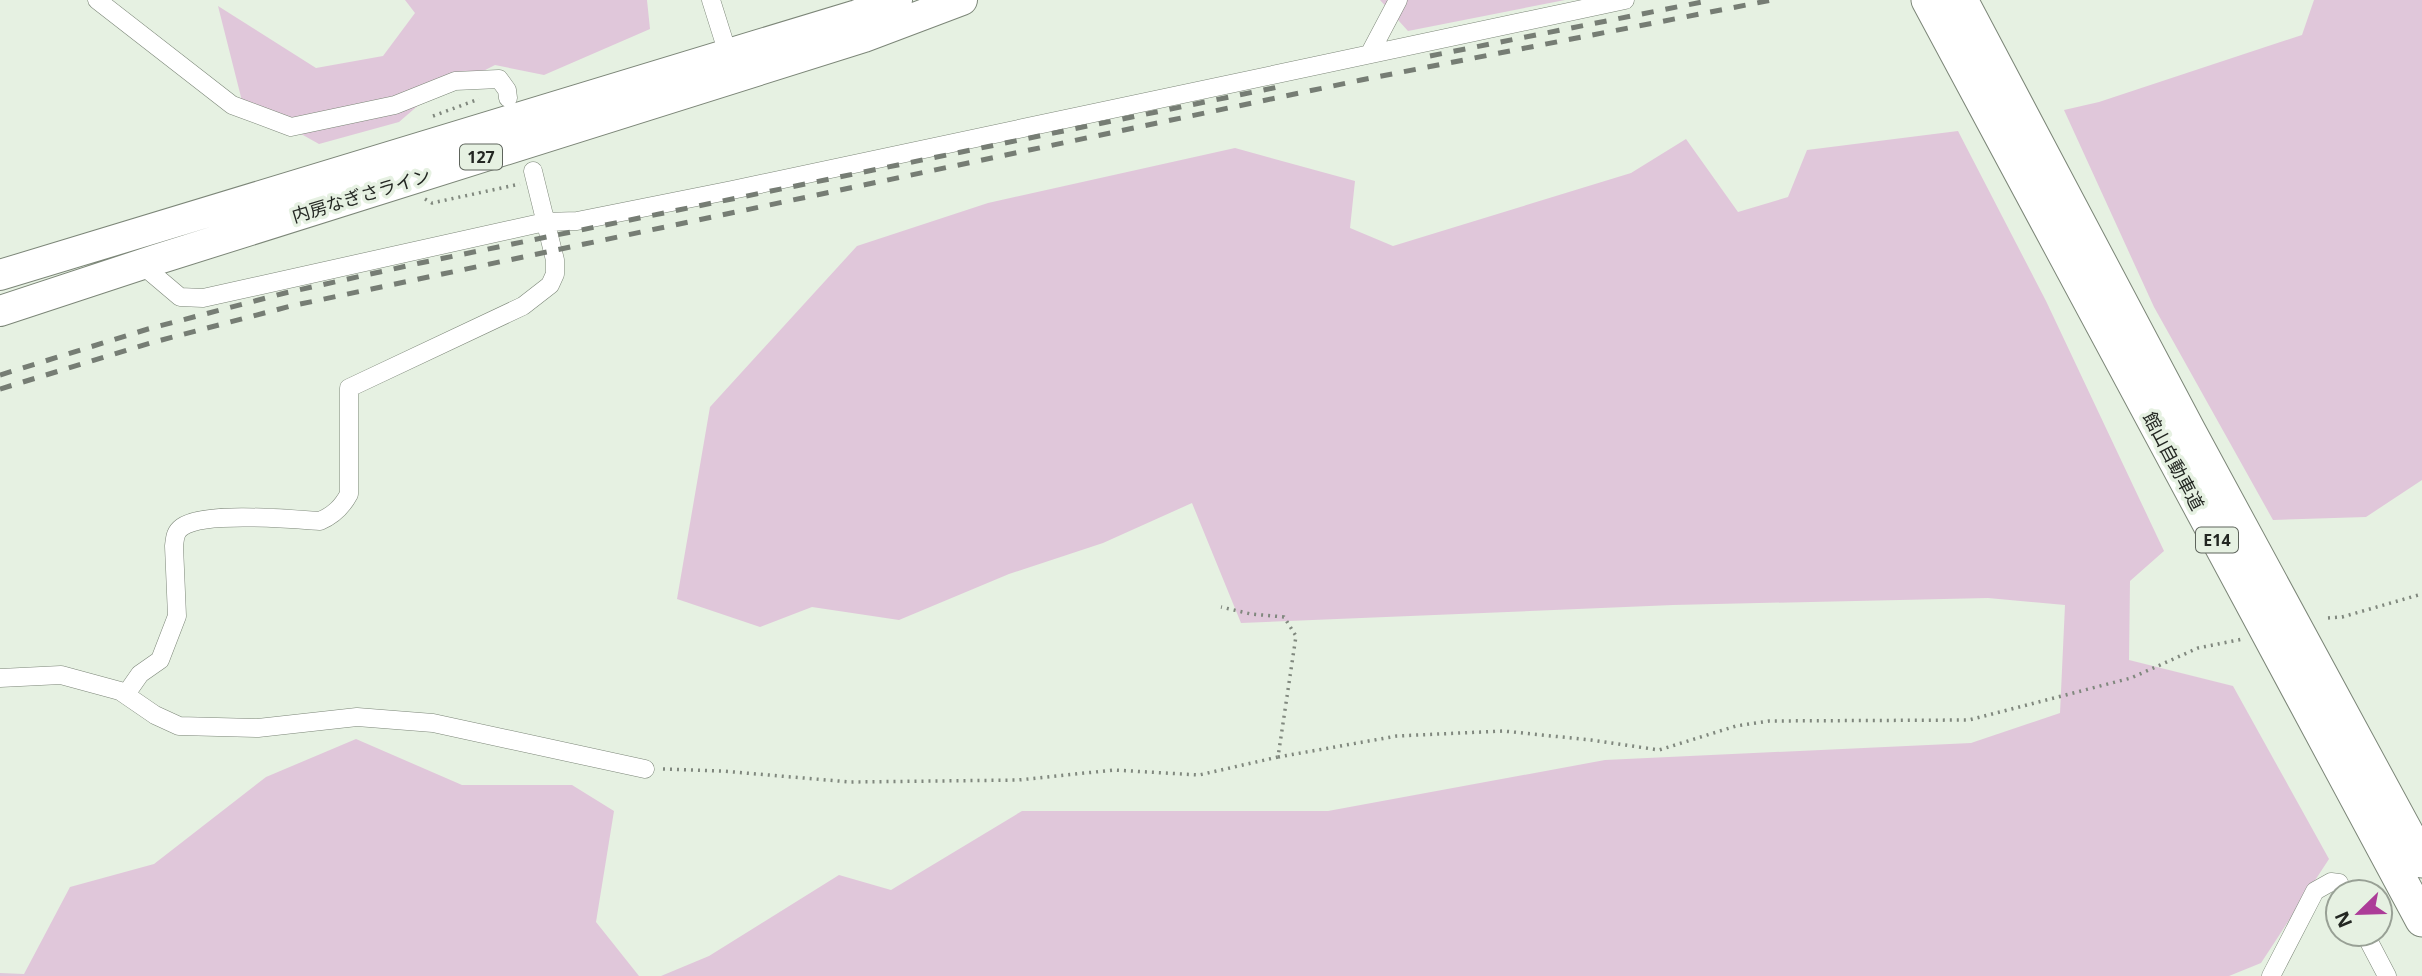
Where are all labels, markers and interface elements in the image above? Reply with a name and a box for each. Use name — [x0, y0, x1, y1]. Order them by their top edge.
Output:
road number: 127 — [460, 144, 502, 169]
street label: 内房なぎさライン — [289, 162, 433, 228]
street label: 館山自動車道 — [2138, 408, 2210, 514]
road number: E14 — [2196, 527, 2238, 552]
north arrow — [2324, 878, 2394, 948]
text: N — [2328, 907, 2358, 932]

